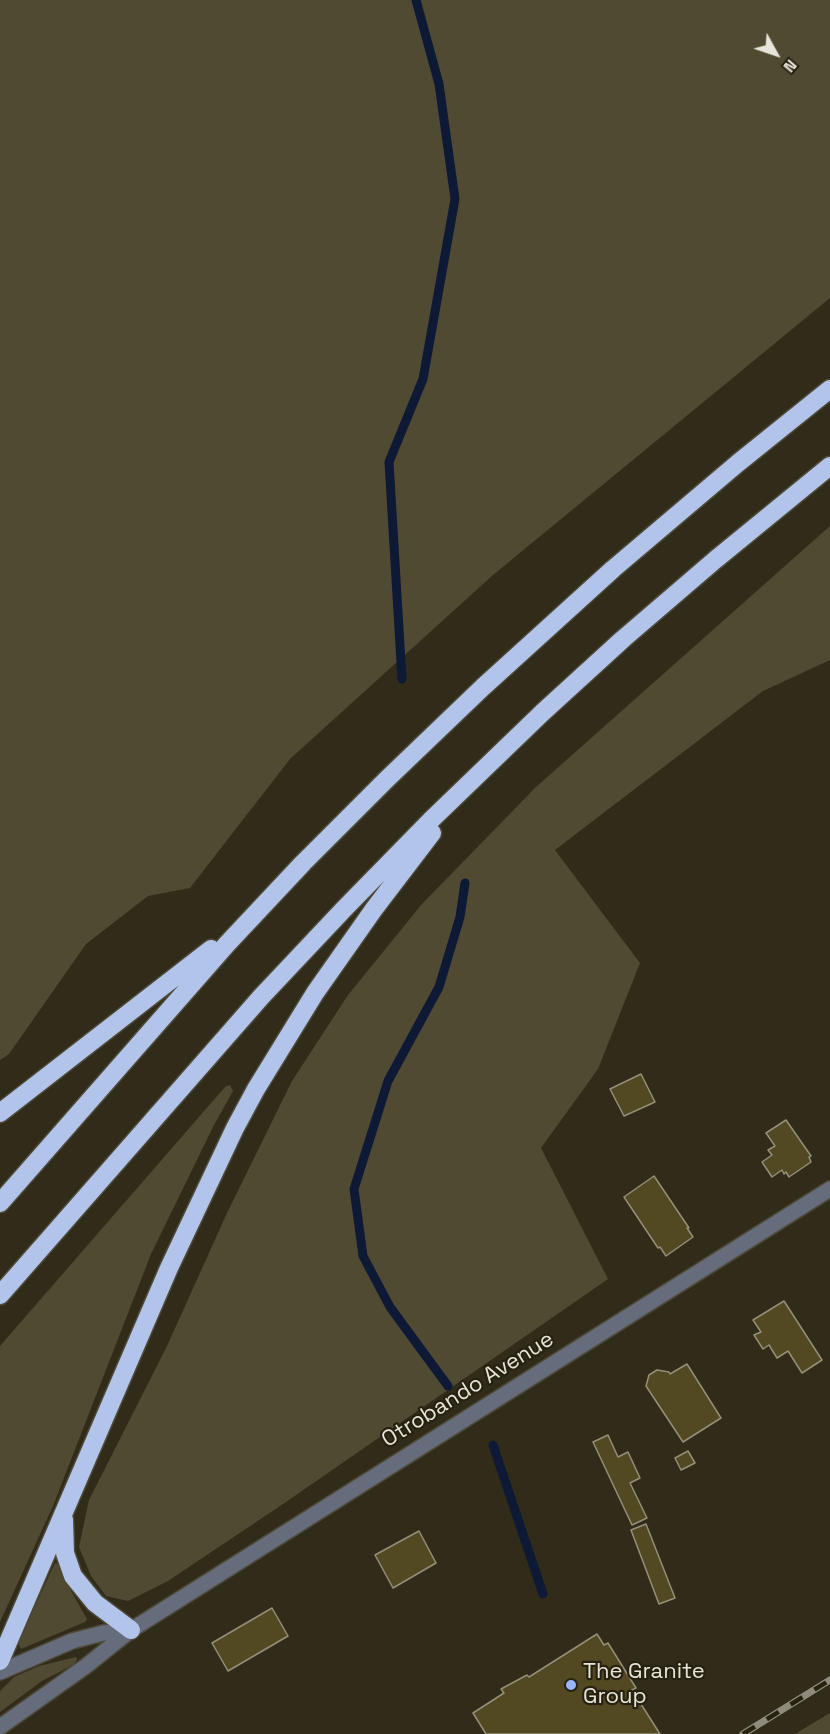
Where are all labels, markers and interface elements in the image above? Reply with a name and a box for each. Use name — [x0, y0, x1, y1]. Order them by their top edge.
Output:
north arrow — [746, 24, 806, 84]
text: N — [779, 55, 802, 77]
street label: Otrobando Avenue — [377, 1326, 559, 1454]
place label: The Granite Group — [583, 1659, 705, 1711]
marker: The Granite Group — [564, 1678, 578, 1692]

